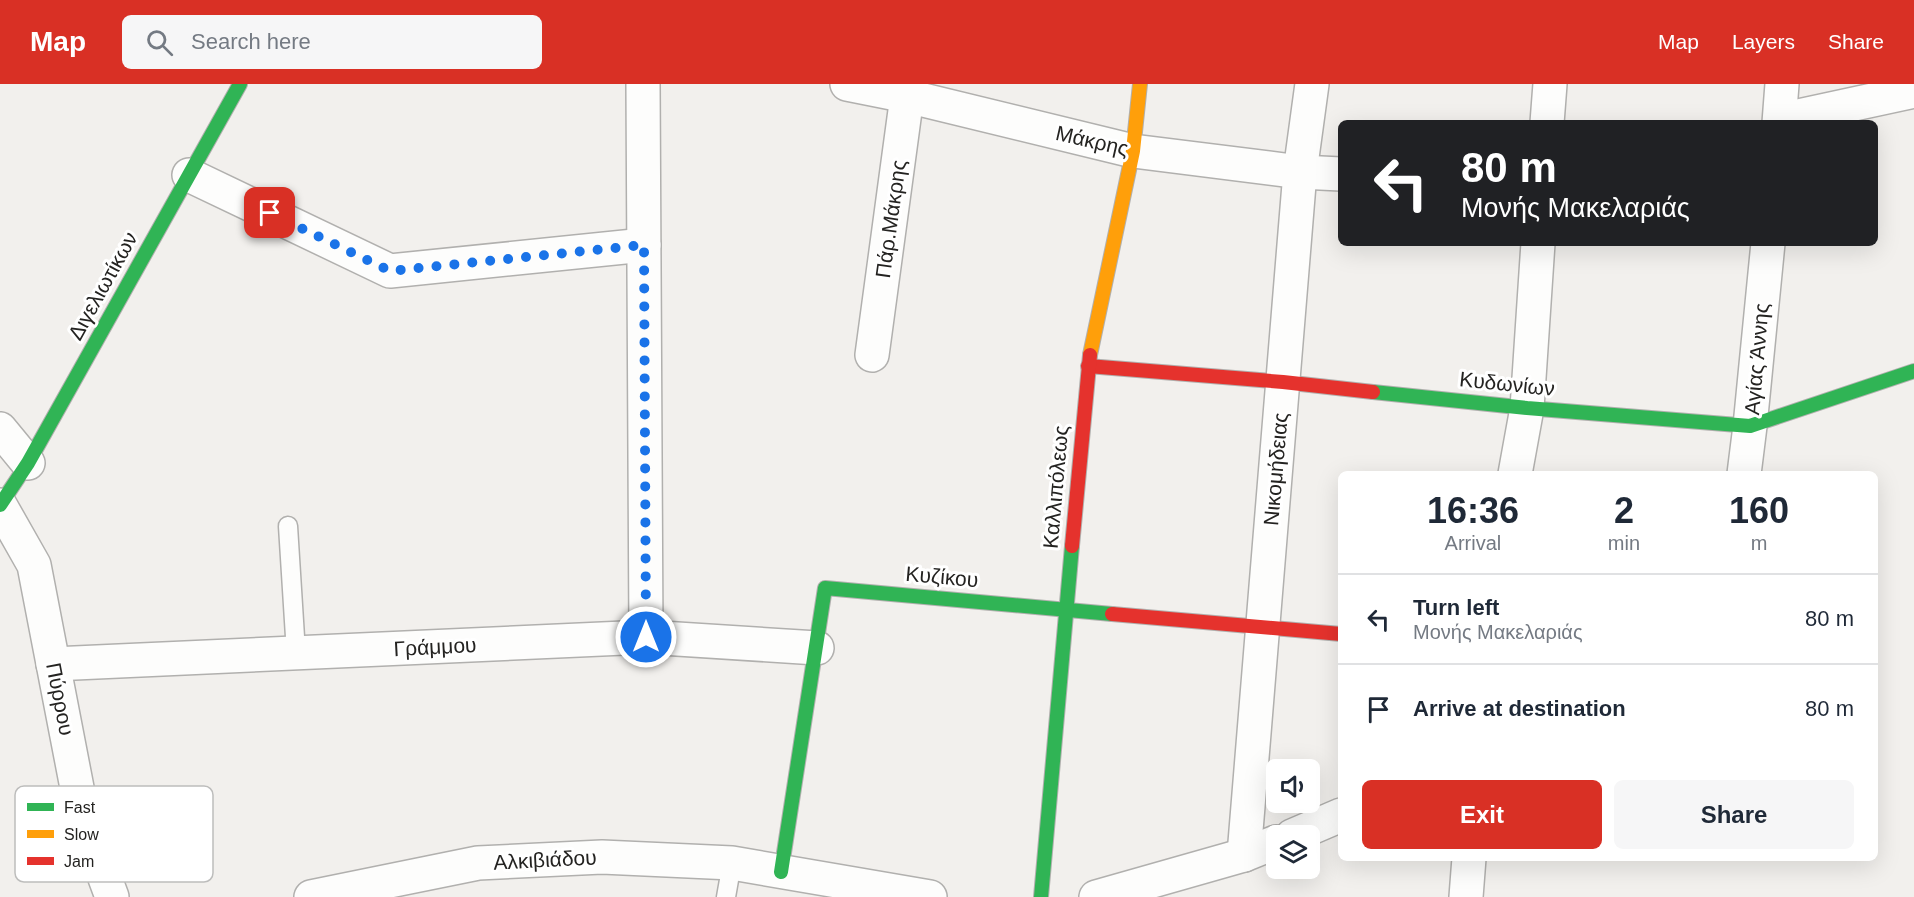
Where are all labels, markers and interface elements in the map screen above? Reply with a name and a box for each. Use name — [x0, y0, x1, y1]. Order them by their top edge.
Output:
search box — [122, 15, 542, 69]
text: Map — [30, 26, 86, 57]
icon: search — [143, 26, 176, 59]
text: Search here — [191, 29, 311, 54]
text: Map — [1658, 30, 1699, 53]
text: Layers — [1732, 30, 1795, 53]
text: Share — [1828, 30, 1884, 53]
street label: Μάκρης — [1054, 121, 1131, 160]
icon: left — [1362, 144, 1440, 222]
text: 80 m — [1461, 144, 1557, 191]
street label: Πάρ.Μάκρης — [871, 158, 910, 279]
pin — [244, 187, 295, 238]
text: Μονής Μακελαριάς — [1461, 193, 1690, 223]
icon: arrive — [253, 196, 286, 229]
street label: Διγελιωτίκων — [63, 228, 142, 344]
street label: Αγίας Άννης — [1740, 302, 1773, 416]
street label: Κυδωνίων — [1458, 367, 1556, 400]
street label: Νικομήδειας — [1259, 411, 1292, 527]
street label: Καλλιπόλεως — [1039, 424, 1072, 550]
text: 16:36 — [1427, 490, 1519, 531]
text: 2 — [1614, 490, 1634, 531]
text: 160 — [1729, 490, 1789, 531]
text: Arrival — [1445, 532, 1501, 554]
text: min — [1608, 532, 1640, 554]
text: m — [1751, 532, 1767, 554]
street label: Κυζίκου — [905, 562, 979, 591]
text: Turn left — [1413, 595, 1499, 620]
icon: left — [1362, 603, 1395, 636]
position arrow — [614, 605, 678, 669]
text: 80 m — [1805, 606, 1854, 631]
text: Μονής Μακελαριάς — [1413, 621, 1583, 643]
street label: Γράμμου — [393, 633, 477, 660]
street label: Πύρρου — [42, 661, 79, 737]
icon: arrive — [1362, 693, 1395, 726]
text: Arrive at destination — [1413, 696, 1626, 721]
text: 80 m — [1805, 696, 1854, 721]
map controls — [1266, 759, 1320, 879]
button: sound — [1266, 759, 1320, 813]
button: Exit — [1362, 780, 1602, 849]
button: Share — [1614, 780, 1854, 849]
legend — [15, 786, 213, 882]
text: Fast — [64, 799, 96, 816]
button: layers — [1266, 825, 1320, 879]
text: Slow — [64, 826, 99, 843]
street label: Αλκιβιάδου — [493, 845, 597, 874]
text: Jam — [64, 853, 94, 870]

